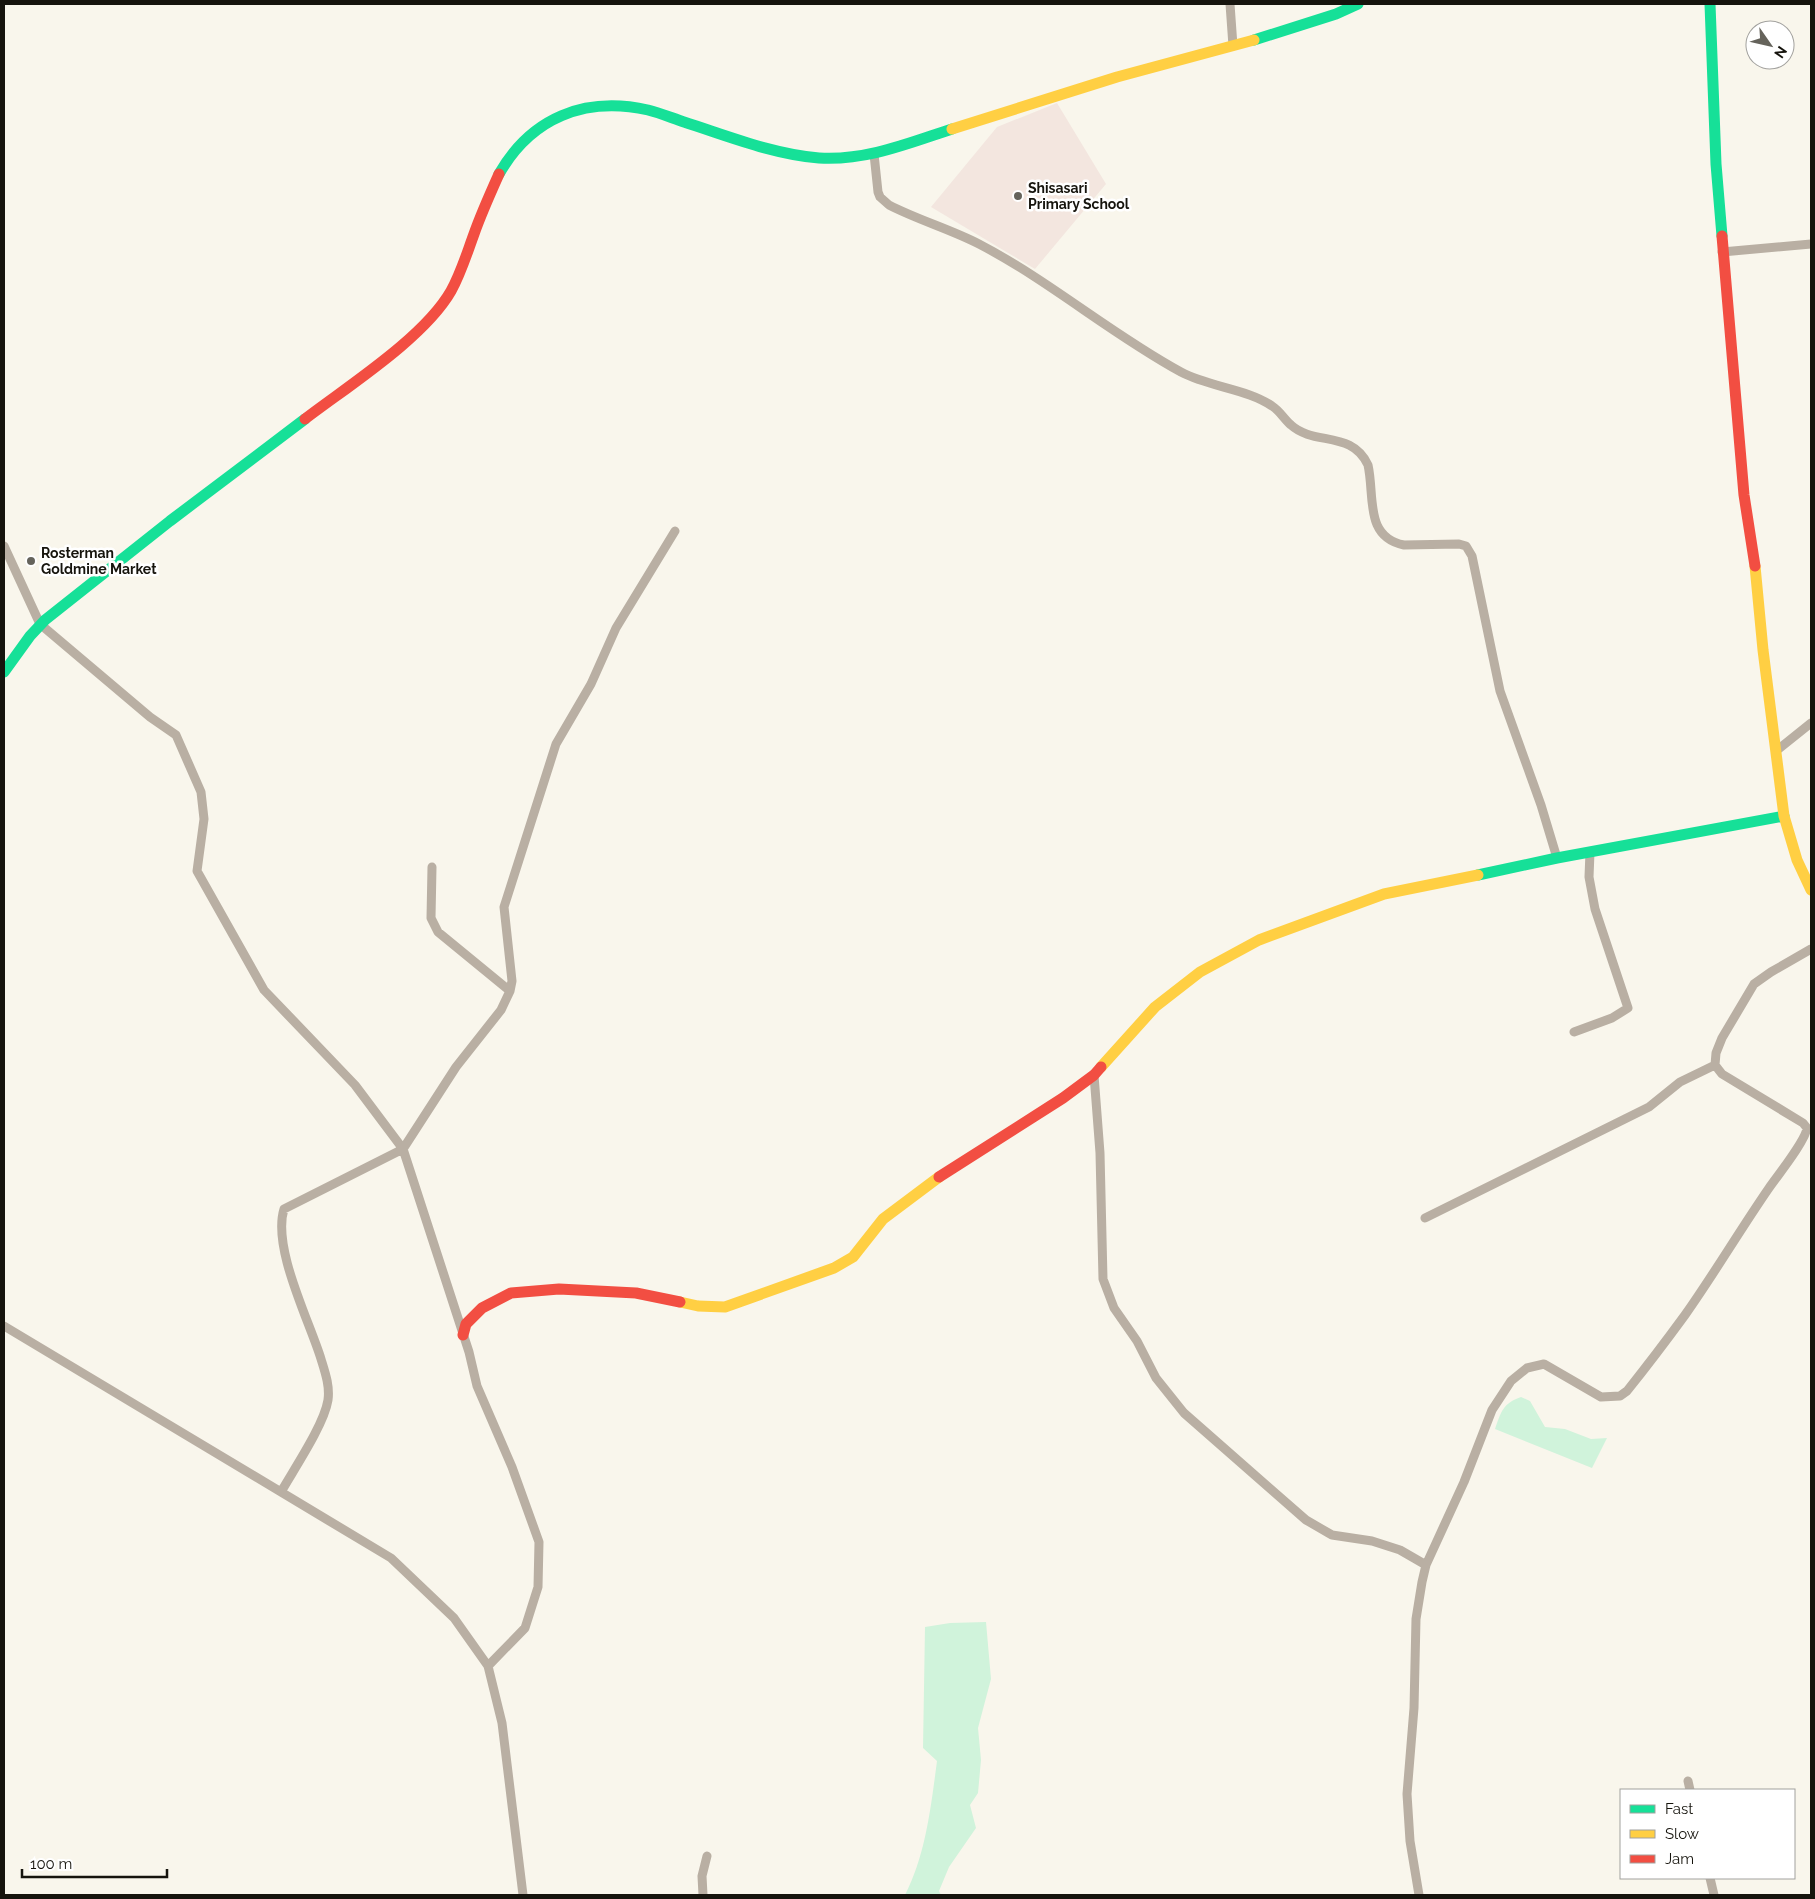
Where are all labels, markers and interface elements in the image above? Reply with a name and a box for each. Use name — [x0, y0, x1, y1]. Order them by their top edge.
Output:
north arrow — [1745, 20, 1795, 70]
text: N — [1771, 43, 1790, 61]
place label: Shisasari Primary School — [1028, 180, 1130, 212]
marker: Shisasari Primary School — [1012, 190, 1024, 202]
place label: Rosterman Goldmine Market — [41, 545, 157, 577]
marker: Rosterman Goldmine Market — [25, 555, 37, 567]
legend — [1620, 1789, 1795, 1879]
text: Fast — [1665, 1800, 1693, 1818]
text: Slow — [1665, 1825, 1699, 1843]
scale bar — [22, 1846, 168, 1878]
text: Jam — [1665, 1850, 1694, 1868]
text: 100 m — [30, 1855, 72, 1873]

